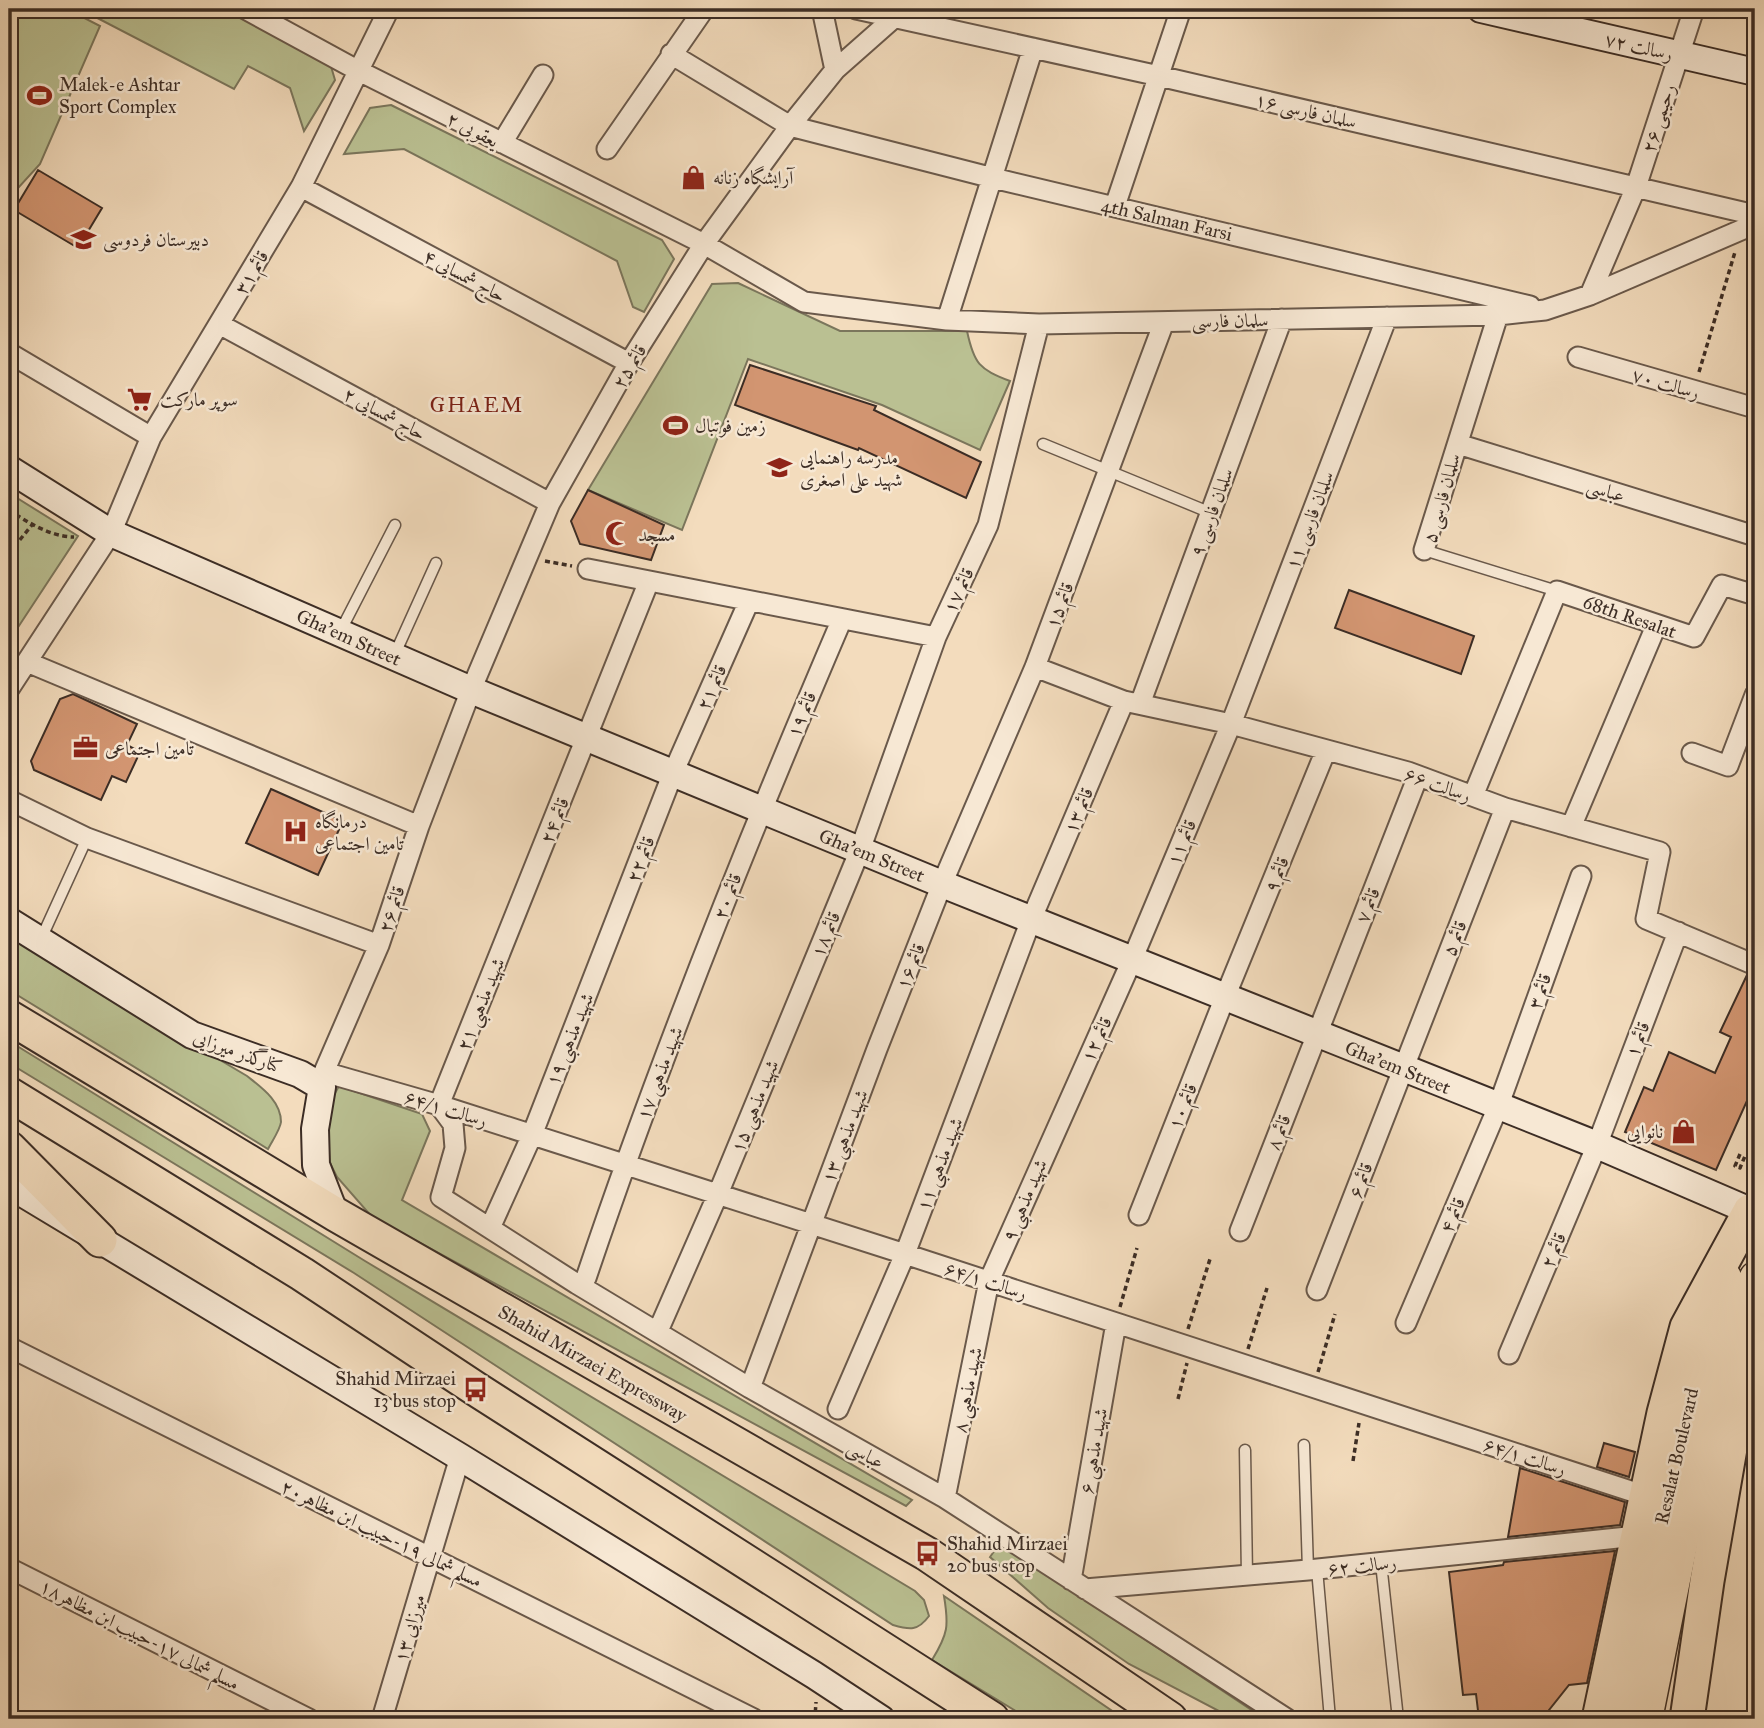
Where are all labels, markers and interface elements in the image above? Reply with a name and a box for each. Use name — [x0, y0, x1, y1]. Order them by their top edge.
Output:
street label: رسالت ۷۲ — [1603, 28, 1675, 65]
place label: Malek-e Ashtar Sport Complex — [59, 73, 181, 118]
sports icon: Malek-e Ashtar Sport Complex — [25, 81, 53, 109]
street label: رحیمی ۲۶ — [1637, 81, 1682, 156]
street label: سلمان فارسی ۱۶ — [1253, 88, 1359, 135]
street label: یعقوبی ۲ — [442, 107, 504, 155]
shop icon: آرایشگاه زنانه — [679, 163, 707, 191]
place label: آرایشگاه زنانه — [713, 165, 795, 189]
street label: 4th Salman Farsi — [1099, 193, 1235, 246]
school or university icon: دبیرستان فردوسی — [69, 225, 97, 253]
place label: دبیرستان فردوسی — [103, 228, 209, 253]
street label: حاج شمسایی ۴ — [417, 244, 510, 312]
street label: قائم ۳۱ — [229, 246, 278, 301]
street label: سلمان فارسی — [1191, 308, 1269, 335]
street label: قائم ۲۵ — [607, 340, 656, 395]
street label: رسالت ۷۰ — [1629, 363, 1702, 404]
street label: حاج شمسایی ۲ — [337, 382, 430, 450]
supermarket icon: سوپر مارکت — [126, 385, 154, 413]
place label: سوپر مارکت — [160, 388, 238, 412]
district label: GHAEM — [430, 392, 524, 418]
sports icon: زمین فوتبال — [661, 411, 689, 439]
place label: زمین فوتبال — [695, 414, 766, 438]
place label: مدرسه راهنمایی شهید علی اصغری — [800, 446, 902, 494]
street label: سلمان فارسی ۵ — [1418, 451, 1467, 546]
school or university icon: مدرسه راهنمایی شهید علی اصغری — [766, 454, 794, 482]
street label: سلمان فارسی ۹ — [1185, 465, 1240, 560]
street label: سلمان فارسی ۱۱ — [1280, 468, 1341, 573]
street label: عباسی — [1584, 474, 1628, 509]
mosque icon: مسجد — [604, 520, 632, 548]
place label: مسجد — [638, 523, 675, 546]
street label: قائم ۱۷ — [938, 564, 983, 619]
street label: قائم ۱۵ — [1040, 579, 1083, 633]
street label: 68th Resalat — [1580, 590, 1680, 643]
street label: Gha'em Street — [293, 604, 405, 671]
street label: قائم ۲۱ — [691, 661, 736, 716]
street label: قائم ۱۹ — [782, 688, 826, 743]
office icon: تامین اجتماعی — [71, 734, 99, 762]
place label: تامین اجتماعی — [105, 737, 194, 760]
street label: رسالت ۶۶ — [1401, 762, 1474, 807]
street label: قائم ۱۳ — [1059, 784, 1103, 839]
street label: قائم ۲۴ — [535, 794, 579, 848]
place label: درمانگاه تامین اجتماعی — [315, 809, 404, 855]
street label: قائم ۱۱ — [1162, 816, 1206, 871]
hospital icon: درمانگاه تامین اجتماعی — [281, 818, 309, 846]
street label: Gha'em Street — [816, 824, 928, 887]
street label: قائم ۲۲ — [621, 833, 664, 887]
street label: قائم ۹ — [1259, 853, 1299, 897]
street label: قائم ۲۰ — [708, 870, 751, 924]
street label: قائم ۲۶ — [373, 883, 415, 937]
street label: قائم ۷ — [1350, 884, 1390, 928]
street label: قائم ۱۸ — [806, 908, 850, 963]
street label: قائم ۵ — [1437, 917, 1476, 961]
street label: قائم ۱۶ — [891, 940, 935, 994]
street label: شهید مذهبی ۲۱ — [451, 954, 513, 1055]
street label: قائم ۳ — [1523, 970, 1561, 1014]
street label: شهید مذهبی ۱۹ — [540, 989, 602, 1090]
street label: قائم ۱۲ — [1076, 1013, 1121, 1068]
street label: قائم ۱ — [1620, 1018, 1659, 1062]
street label: کنارگذر میرزایی — [190, 1023, 286, 1080]
street label: شهید مذهبی ۱۷ — [631, 1023, 692, 1125]
street label: Gha'em Street — [1342, 1036, 1454, 1099]
street label: شهید مذهبی ۱۵ — [725, 1056, 787, 1157]
street label: قائم ۱۰ — [1163, 1080, 1207, 1134]
street label: رسالت ۶۴/۱ — [402, 1085, 490, 1132]
street label: شهید مذهبی ۱۳ — [816, 1086, 877, 1188]
street label: قائم ۸ — [1261, 1111, 1300, 1155]
street label: شهید مذهبی ۱۱ — [911, 1114, 972, 1216]
shop icon: نانوایی — [1669, 1117, 1697, 1145]
place label: نانوایی — [1627, 1120, 1663, 1145]
street label: شهید مذهبی ۹ — [997, 1156, 1056, 1246]
street label: قائم ۶ — [1343, 1159, 1382, 1203]
street label: قائم ۴ — [1435, 1194, 1475, 1238]
street label: قائم ۲ — [1536, 1229, 1576, 1273]
street label: رسالت ۶۴/۱ — [942, 1256, 1030, 1305]
street label: Shahid Mirzaei Expressway — [494, 1300, 692, 1427]
street label: شهید مذهبی ۸ — [948, 1345, 991, 1436]
place label: Shahid Mirzaei 13 bus stop — [335, 1367, 456, 1412]
bus stop icon: Shahid Mirzaei 13 bus stop — [462, 1375, 490, 1403]
street label: Resalat Boulevard — [1650, 1385, 1703, 1526]
street label: شهید مذهبی ۶ — [1075, 1406, 1116, 1497]
street label: رسالت ۶۴/۱ — [1481, 1432, 1569, 1481]
street label: عباسی — [842, 1435, 888, 1476]
street label: مسلم شمالی ۱۹-حبیب ابن مظاهر۲۰ — [274, 1475, 486, 1600]
place label: Shahid Mirzaei 20 bus stop — [947, 1532, 1068, 1577]
bus stop icon: Shahid Mirzaei 20 bus stop — [913, 1540, 941, 1568]
street label: رسالت ۶۲ — [1326, 1550, 1398, 1581]
street label: مسلم شمالی ۱۷-حبیب ابن مظاهر۱۸ — [32, 1574, 244, 1702]
street label: میرزایی ۱۳ — [389, 1591, 432, 1665]

